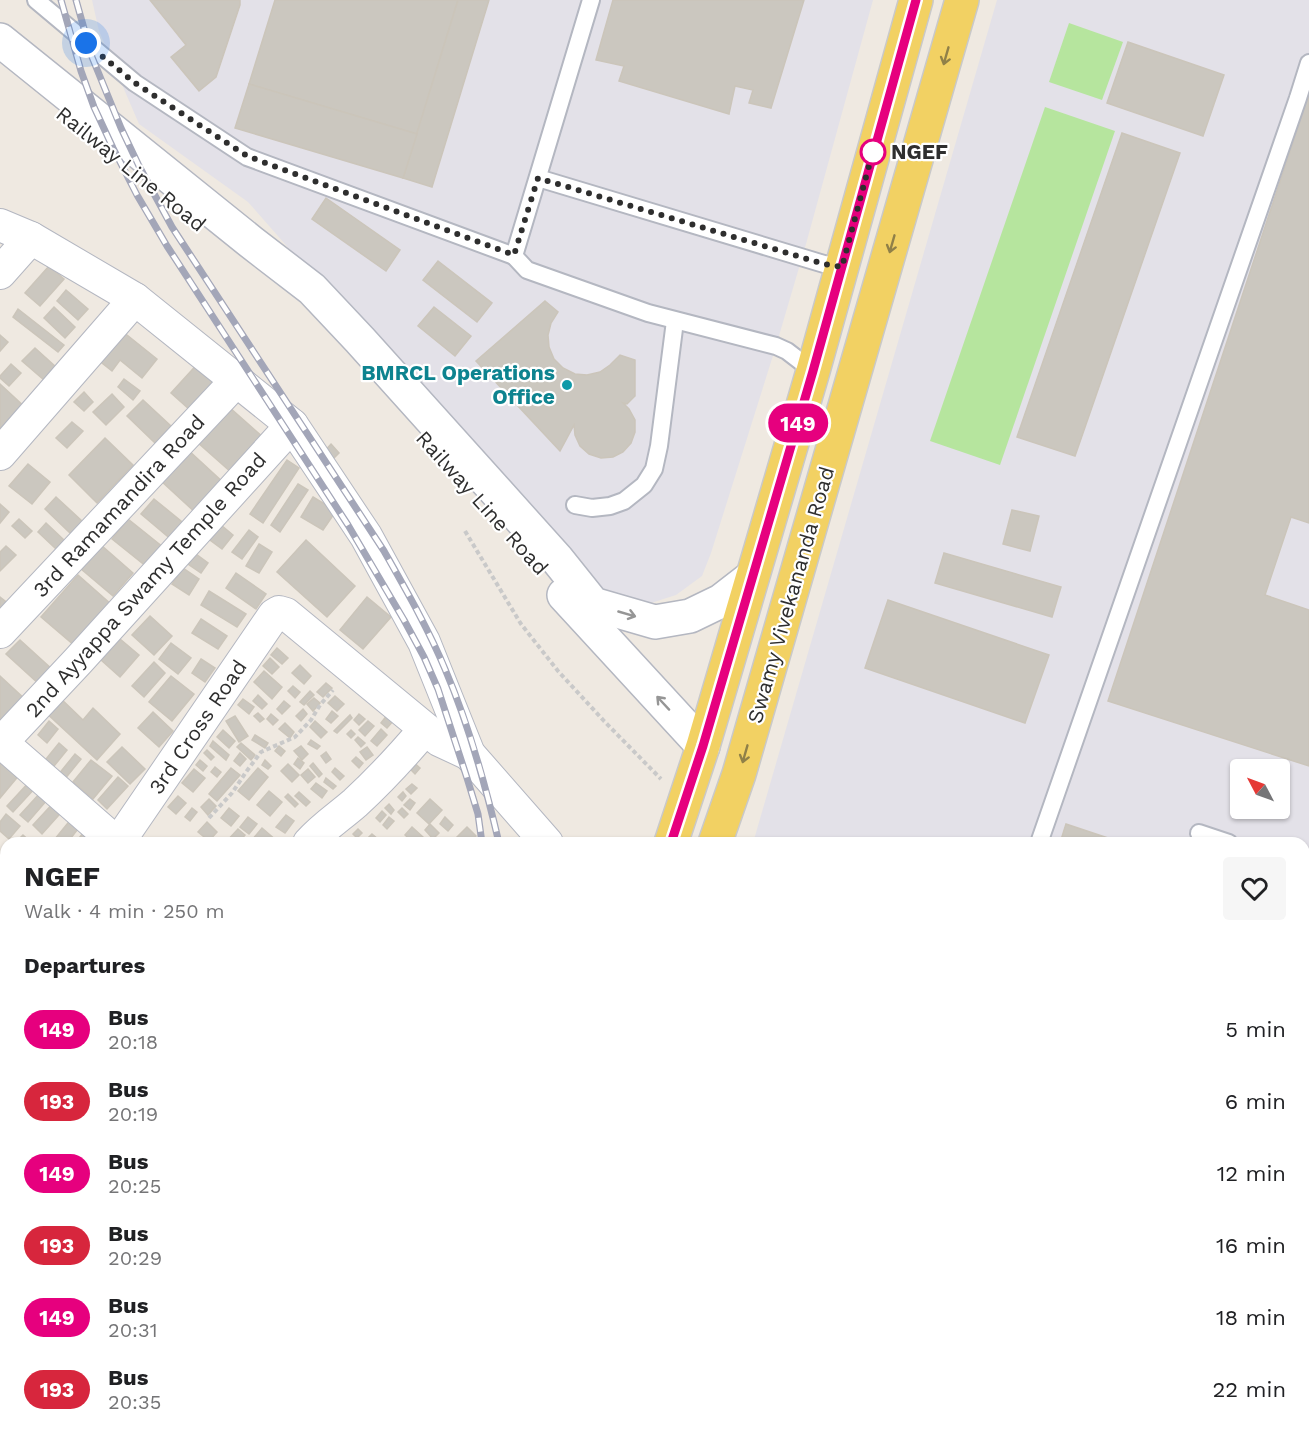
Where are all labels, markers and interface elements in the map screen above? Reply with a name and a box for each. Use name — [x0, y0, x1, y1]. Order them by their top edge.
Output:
your location — [71, 28, 101, 58]
one-way arrow — [940, 46, 951, 65]
street label: Railway Line Road — [51, 101, 211, 237]
marker: NGEF — [860, 139, 886, 165]
place label: NGEF — [891, 139, 948, 164]
one-way arrow — [886, 234, 898, 253]
place label: BMRCL Operations Office — [361, 360, 555, 409]
marker: BMRCL Operations Office — [560, 378, 574, 392]
line badge: 149 — [764, 404, 832, 442]
street label: 3rd Ramamandira Road — [28, 409, 210, 602]
text: 149 — [780, 411, 816, 436]
street label: Railway Line Road — [411, 425, 554, 580]
street label: 2nd Ayyappa Swamy Temple Road — [20, 447, 271, 722]
street label: Swamy Vivekananda Road — [742, 464, 839, 726]
one-way arrow — [617, 609, 636, 620]
street label: 3rd Cross Road — [143, 655, 252, 799]
one-way arrow — [656, 696, 670, 711]
one-way arrow — [739, 744, 750, 763]
north arrow — [1230, 759, 1290, 819]
map controls — [1230, 759, 1290, 819]
button: heart — [1223, 857, 1286, 920]
text: NGEF — [24, 860, 100, 893]
text: Walk · 4 min · 250 m — [24, 899, 225, 923]
text: Departures — [24, 953, 145, 978]
text: Bus — [108, 1005, 148, 1030]
text: 149 — [39, 1017, 75, 1042]
text: 5 min — [1225, 1017, 1286, 1042]
text: 20:18 — [108, 1030, 158, 1054]
text: Bus — [108, 1077, 148, 1102]
text: 193 — [40, 1089, 74, 1114]
text: 6 min — [1225, 1089, 1286, 1114]
text: 20:19 — [108, 1102, 158, 1126]
text: Bus — [108, 1149, 148, 1174]
text: 149 — [39, 1161, 75, 1186]
text: 12 min — [1217, 1161, 1286, 1186]
text: 20:25 — [108, 1174, 161, 1198]
text: Bus — [108, 1221, 148, 1246]
text: 193 — [40, 1233, 74, 1258]
text: 16 min — [1216, 1233, 1286, 1258]
text: 20:29 — [108, 1246, 162, 1270]
text: Bus — [108, 1293, 148, 1318]
text: 149 — [39, 1305, 75, 1330]
text: 18 min — [1216, 1305, 1286, 1330]
text: 20:31 — [108, 1318, 157, 1342]
text: Bus — [108, 1365, 148, 1390]
text: 193 — [40, 1377, 74, 1402]
text: 22 min — [1212, 1377, 1286, 1402]
text: 20:35 — [108, 1390, 161, 1414]

